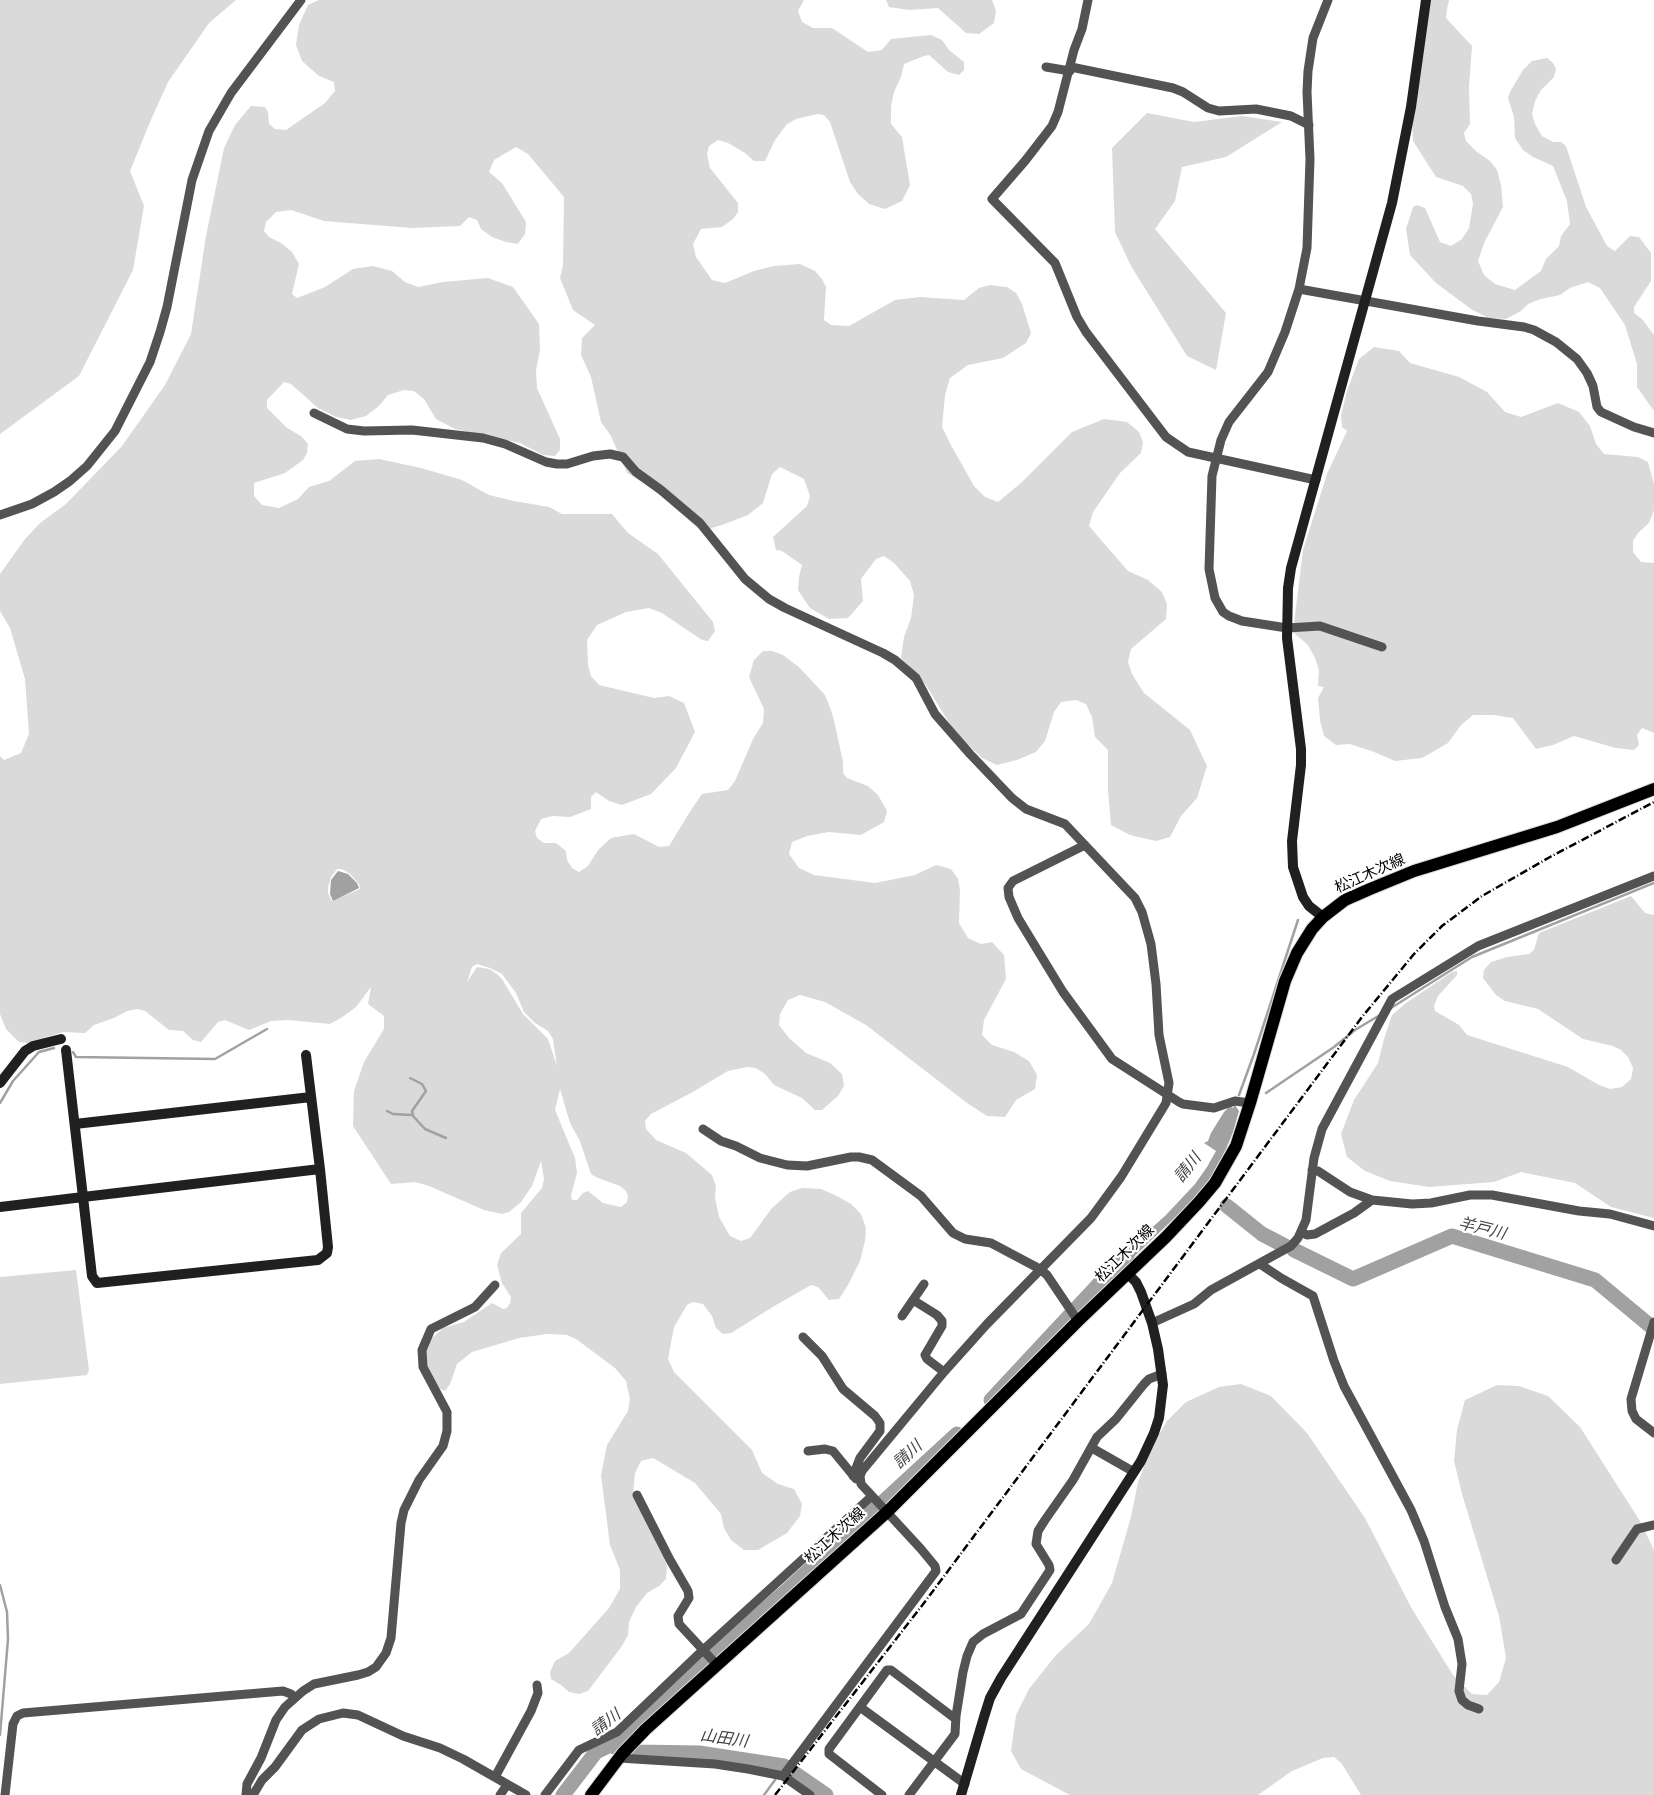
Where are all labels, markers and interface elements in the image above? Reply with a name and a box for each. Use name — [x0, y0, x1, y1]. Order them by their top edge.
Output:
street label: 松江木次線 — [1332, 851, 1408, 897]
water label: 請川 — [1171, 1149, 1205, 1187]
water label: 羊戸川 — [1456, 1214, 1508, 1244]
street label: 松江木次線 — [1092, 1221, 1158, 1287]
water label: 請川 — [890, 1437, 926, 1473]
street label: 松江木次線 — [801, 1504, 869, 1568]
water label: 請川 — [587, 1706, 625, 1740]
water label: 山田川 — [699, 1726, 749, 1752]

